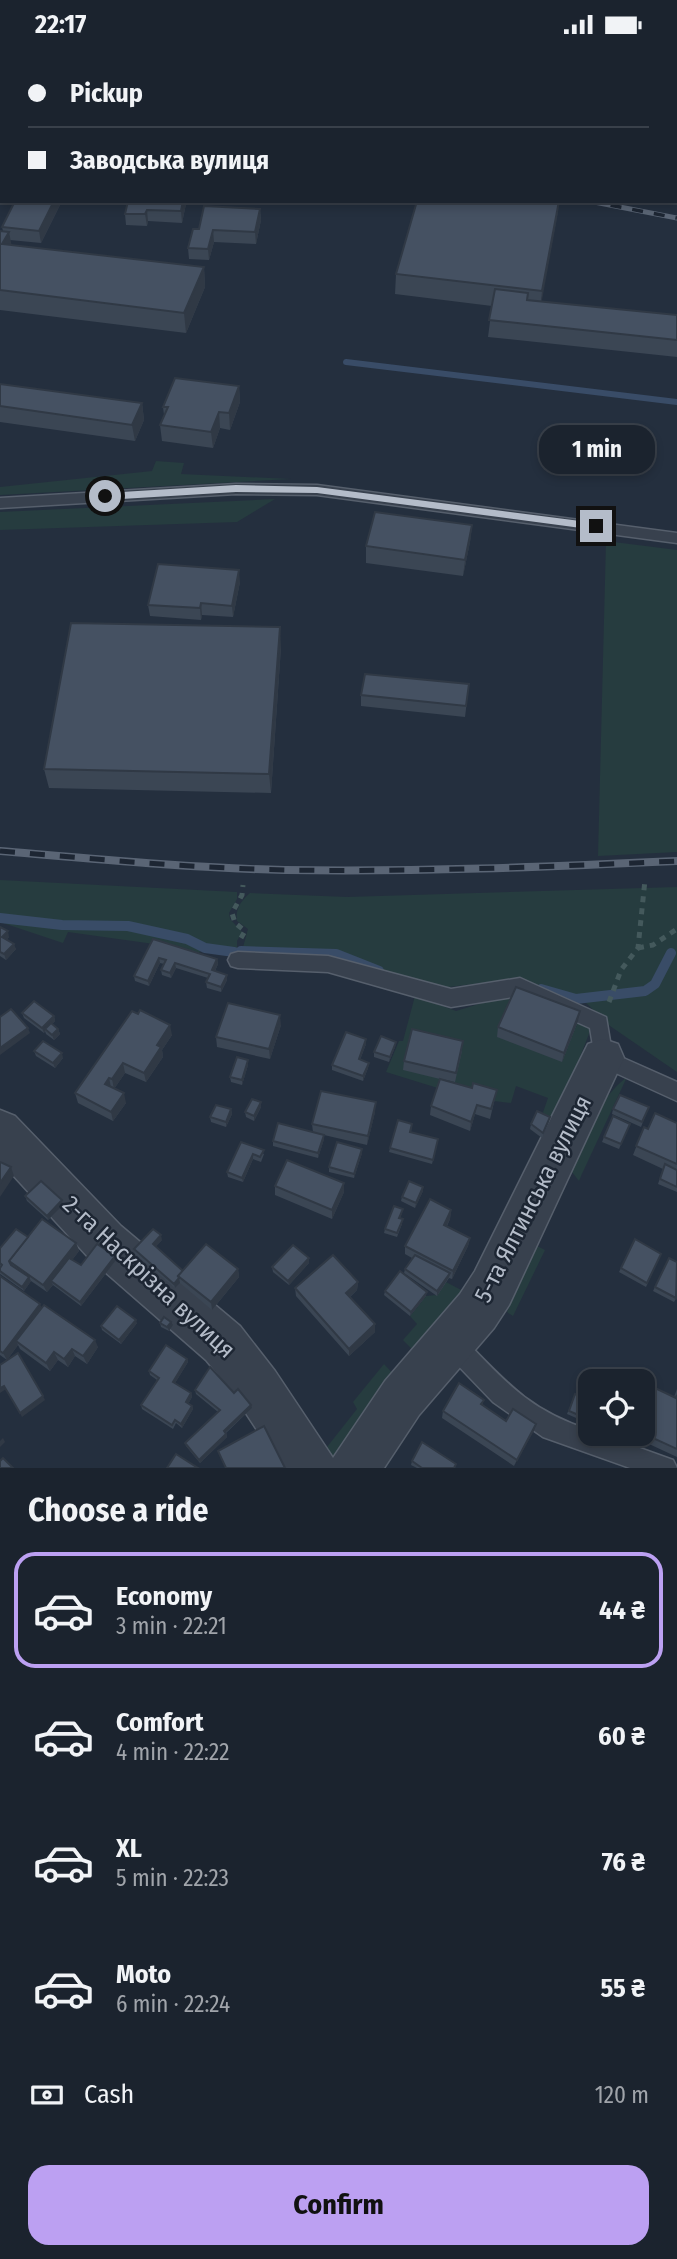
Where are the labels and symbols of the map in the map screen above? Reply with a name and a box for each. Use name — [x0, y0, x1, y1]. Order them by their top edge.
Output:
callout: 1 min — [538, 425, 654, 473]
route start — [89, 480, 121, 512]
route end — [580, 510, 612, 542]
street label: 5-та Ялтинська вулиця — [469, 1091, 597, 1307]
street label: 2-га Наскрізна вулиця — [57, 1190, 241, 1364]

